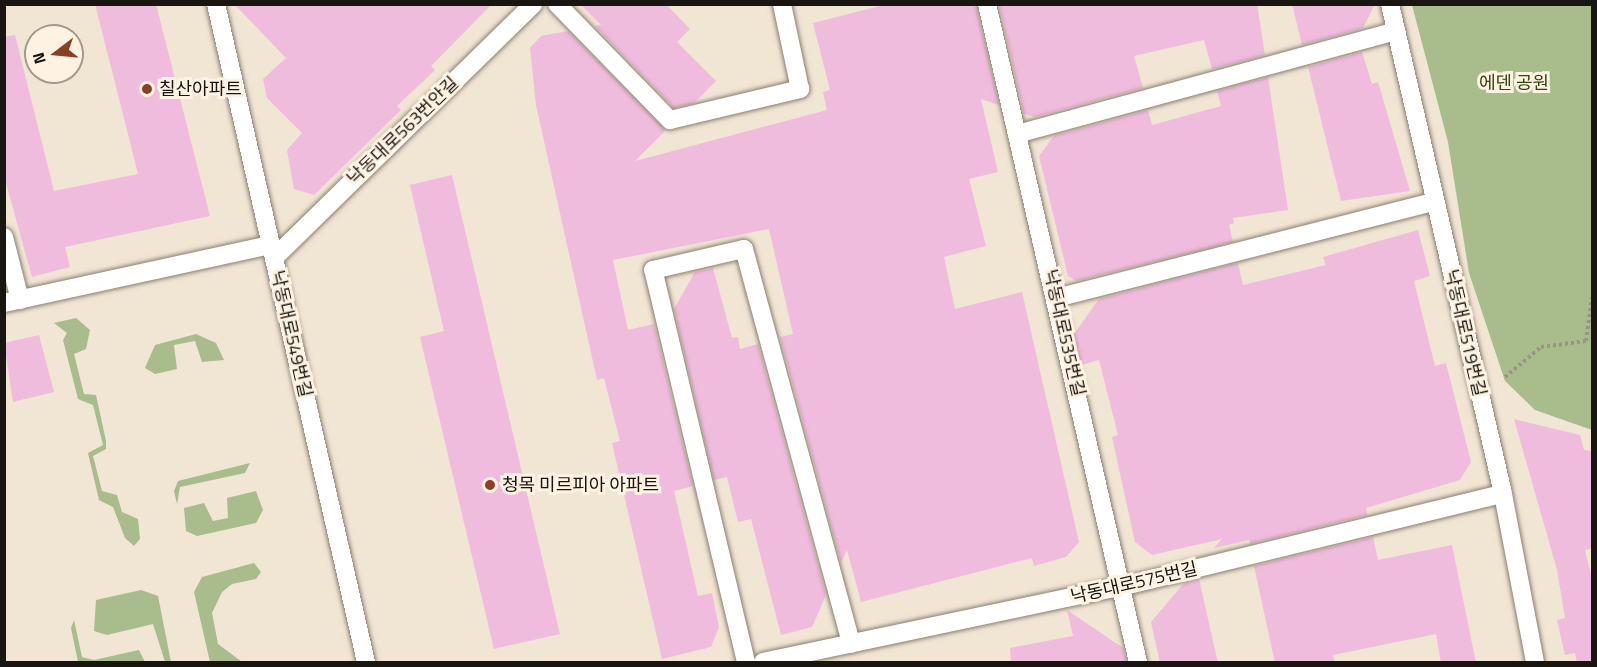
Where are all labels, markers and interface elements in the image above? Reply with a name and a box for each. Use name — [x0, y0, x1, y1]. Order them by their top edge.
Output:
north arrow — [24, 24, 84, 84]
text: N — [26, 50, 52, 67]
street label: 낙동대로563번안길 — [343, 72, 463, 190]
park label: 에덴 공원 — [1479, 72, 1549, 94]
place label: 칠산아파트 — [159, 78, 242, 100]
marker: 칠산아파트 — [140, 82, 154, 96]
street label: 낙동대로535번길 — [1039, 267, 1089, 399]
street label: 낙동대로519번길 — [1440, 267, 1490, 399]
street label: 낙동대로549번길 — [266, 268, 316, 400]
place label: 청목 미르피아 아파트 — [502, 474, 659, 496]
marker: 청목 미르피아 아파트 — [483, 478, 497, 492]
street label: 낙동대로575번길 — [1068, 558, 1200, 608]

